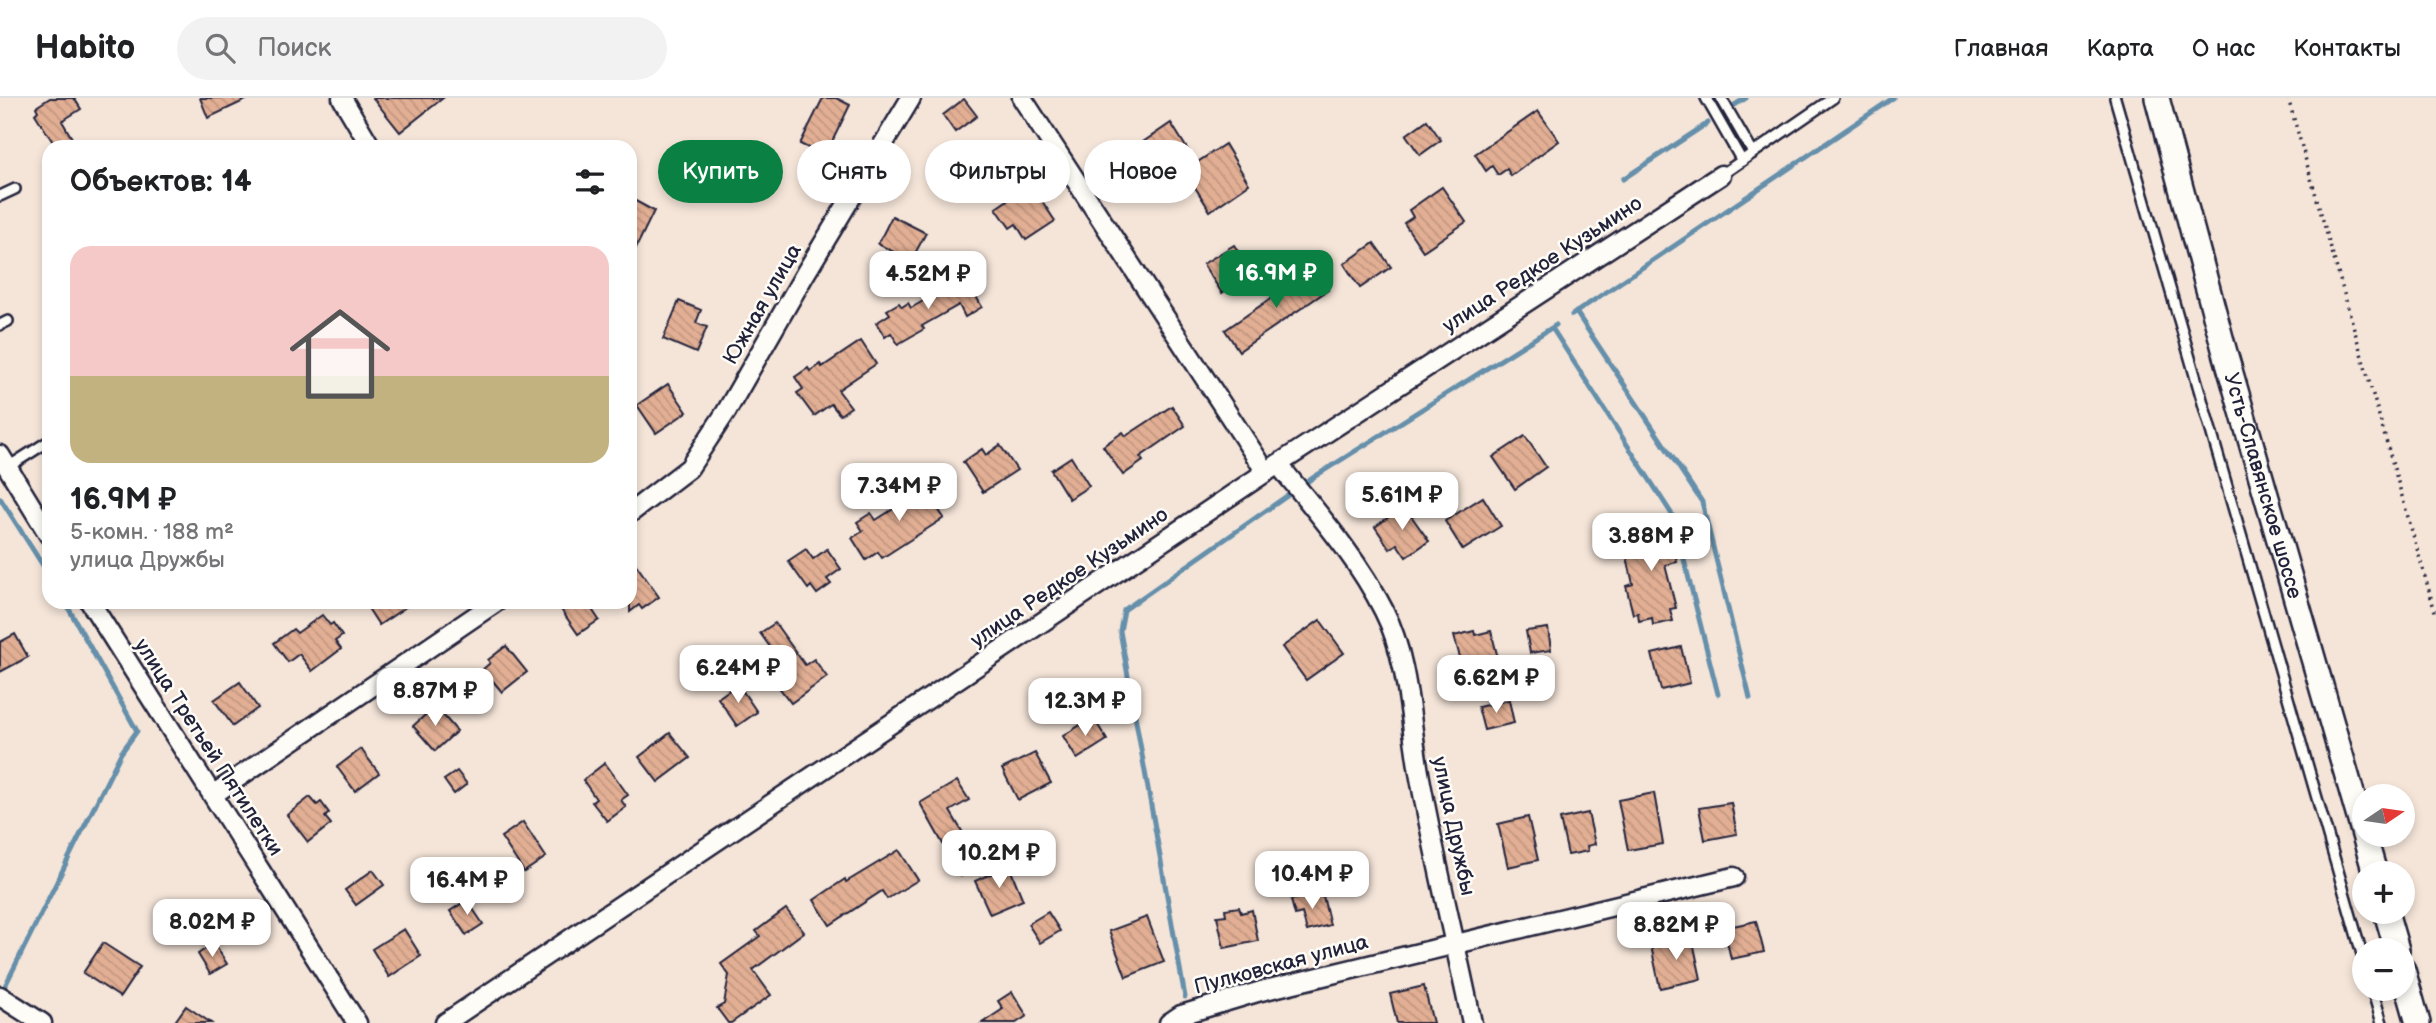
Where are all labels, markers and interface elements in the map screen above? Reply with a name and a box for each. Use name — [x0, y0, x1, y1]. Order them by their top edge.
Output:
search box — [177, 17, 667, 80]
text: Habito — [35, 28, 135, 68]
icon: search — [201, 29, 239, 67]
text: Поиск — [257, 33, 331, 64]
text: Главная — [1954, 34, 2048, 63]
text: Карта — [2086, 34, 2154, 63]
text: О нас — [2192, 34, 2255, 63]
text: Контакты — [2293, 34, 2401, 63]
chip: Купить — [658, 140, 783, 203]
chip: Снять — [797, 140, 911, 203]
chip: Фильтры — [925, 140, 1070, 203]
chip: Новое — [1084, 140, 1201, 203]
icon: filters — [571, 163, 609, 201]
text: Объектов: 14 — [70, 164, 252, 200]
street label: улица Редкое Кузьмино — [1438, 191, 1647, 338]
street label: Южная улица — [718, 239, 807, 369]
pin: 16.9M ₽ — [1211, 250, 1341, 310]
pin: 4.52M ₽ — [863, 252, 993, 311]
text: 16.9M ₽ — [1235, 259, 1317, 287]
text: 4.52M ₽ — [885, 260, 971, 288]
icon: home — [277, 291, 403, 417]
street label: Усть-Славянское шоссе — [2218, 370, 2307, 602]
pin: 7.34M ₽ — [834, 464, 964, 523]
text: 7.34M ₽ — [857, 472, 941, 500]
pin: 5.61M ₽ — [1337, 472, 1467, 532]
text: 5.61M ₽ — [1361, 481, 1443, 509]
text: 16.9M ₽ — [70, 482, 176, 518]
street label: улица Редкое Кузьмино — [966, 502, 1173, 653]
pin: 3.88M ₽ — [1586, 514, 1716, 573]
text: 5-комн. · 188 m² — [70, 518, 234, 546]
text: 3.88M ₽ — [1608, 522, 1694, 550]
text: улица Дружбы — [70, 546, 225, 574]
street label: улица Третьей Пятилетки — [129, 634, 288, 861]
pin: 6.24M ₽ — [673, 646, 803, 705]
text: 6.24M ₽ — [696, 654, 780, 682]
pin: 6.62M ₽ — [1431, 656, 1561, 715]
text: 6.62M ₽ — [1453, 664, 1539, 692]
pin: 8.87M ₽ — [370, 668, 500, 728]
text: 8.87M ₽ — [393, 677, 477, 705]
pin: 12.3M ₽ — [1020, 678, 1150, 738]
text: 12.3M ₽ — [1044, 687, 1126, 715]
street label: улица Дружбы — [1427, 754, 1480, 898]
north arrow — [2352, 784, 2415, 847]
map controls — [2352, 784, 2415, 1001]
pin: 10.2M ₽ — [934, 830, 1064, 890]
text: 10.2M ₽ — [958, 839, 1040, 867]
pin: 10.4M ₽ — [1247, 852, 1377, 911]
pin: 16.4M ₽ — [402, 858, 532, 917]
text: 10.4M ₽ — [1271, 860, 1353, 888]
button: + — [2352, 861, 2415, 924]
text: 16.4M ₽ — [426, 866, 508, 894]
pin: 8.02M ₽ — [147, 900, 277, 959]
pin: 8.82M ₽ — [1611, 902, 1741, 962]
text: 8.02M ₽ — [169, 908, 255, 936]
text: 8.82M ₽ — [1633, 911, 1719, 939]
street label: Пулковская улица — [1191, 929, 1371, 1000]
button: − — [2352, 938, 2415, 1001]

